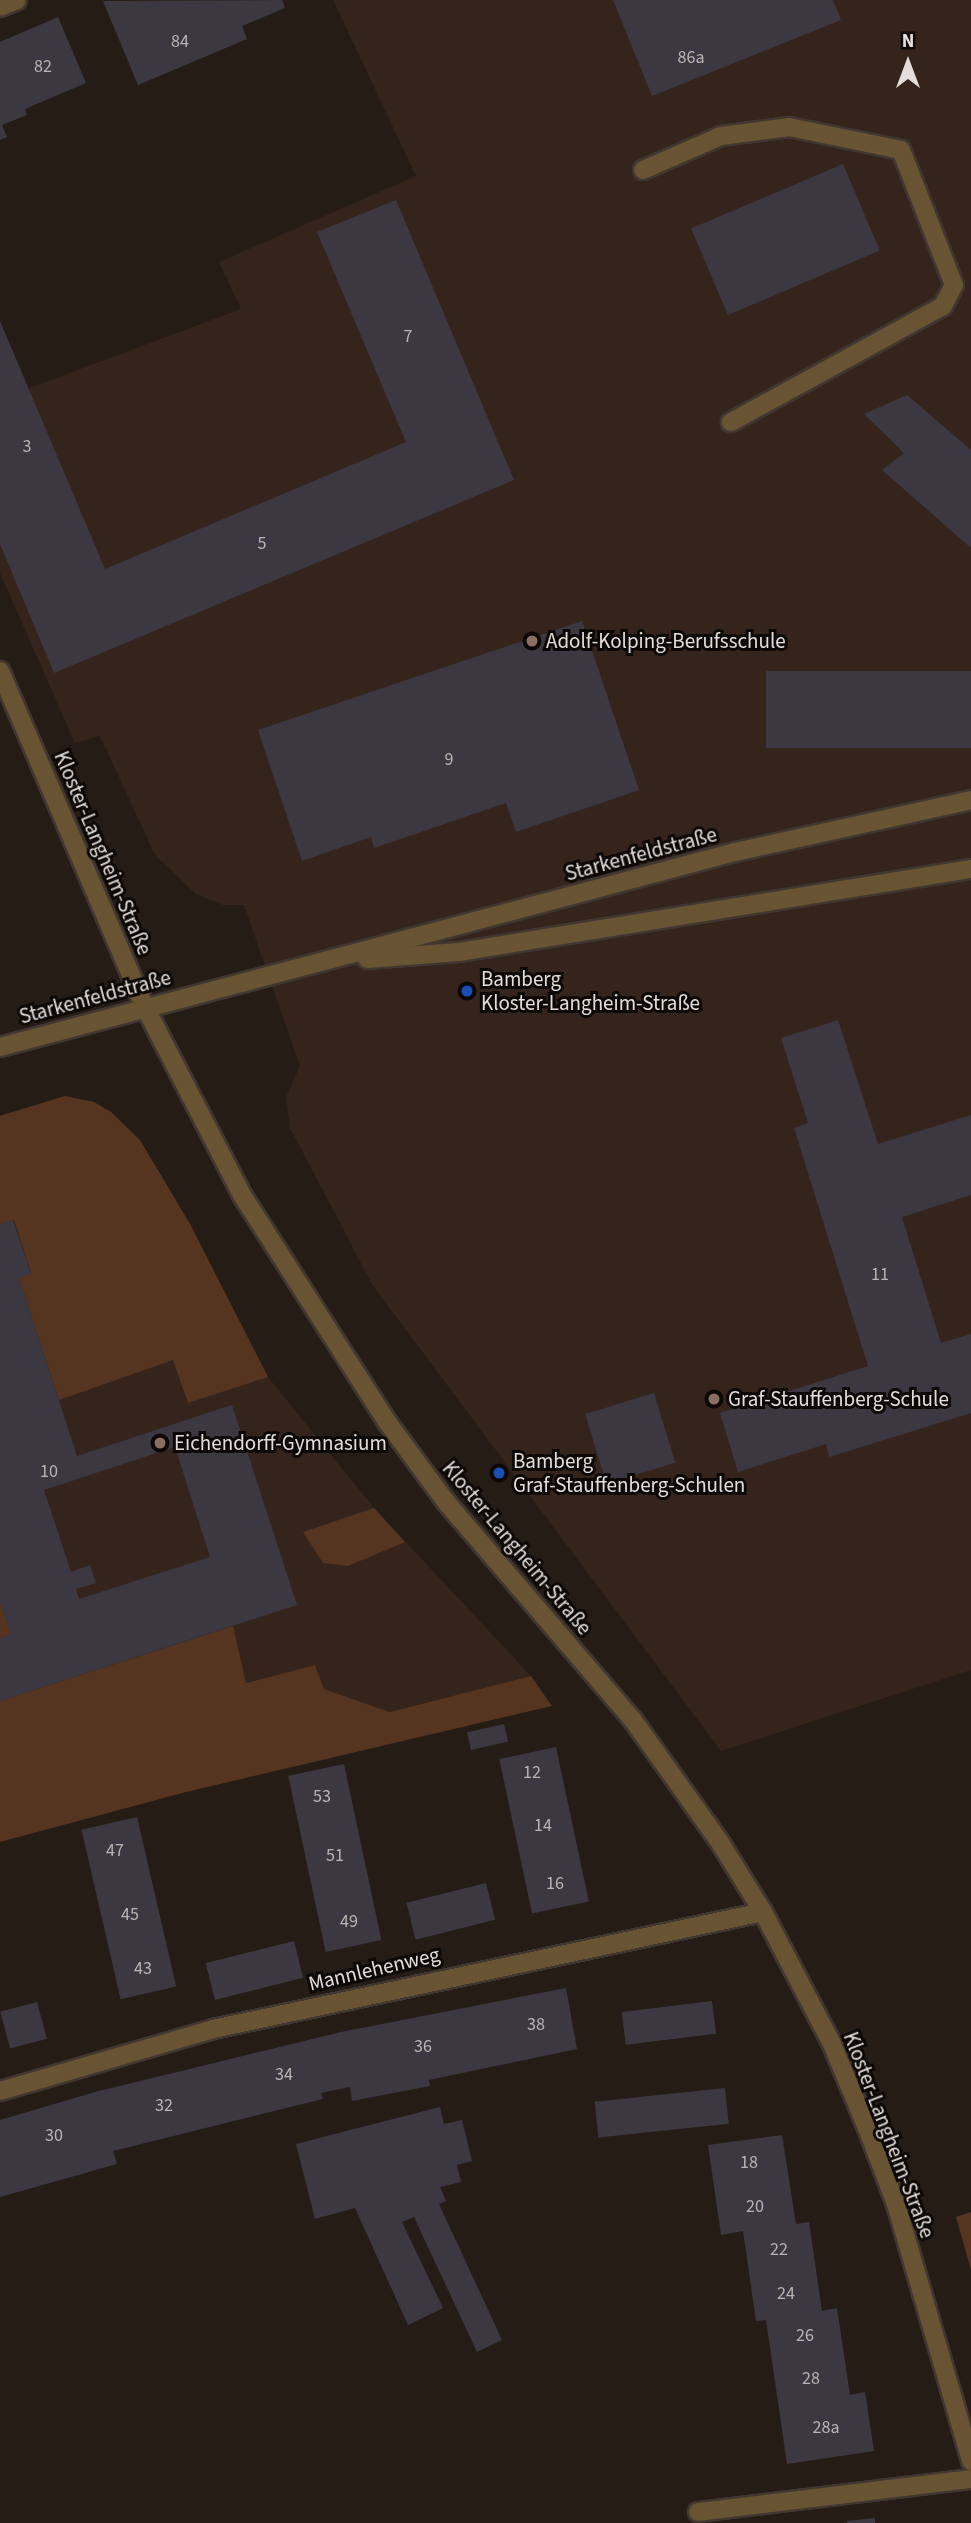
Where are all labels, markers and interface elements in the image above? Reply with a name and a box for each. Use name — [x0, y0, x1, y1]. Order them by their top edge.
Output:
north arrow — [873, 28, 943, 98]
text: N — [902, 28, 914, 55]
house number: 84 — [171, 31, 189, 53]
house number: 86a — [678, 47, 704, 69]
house number: 82 — [34, 56, 52, 78]
house number: 7 — [404, 326, 412, 348]
house number: 3 — [23, 436, 31, 458]
house number: 5 — [258, 533, 266, 555]
place label: Adolf-Kolping-Berufsschule — [546, 628, 786, 654]
marker: Adolf-Kolping-Berufsschule — [524, 633, 540, 649]
street label: Kloster-Langheim-Straße — [49, 747, 157, 959]
house number: 9 — [445, 749, 453, 771]
street label: Starkenfeldstraße — [562, 822, 720, 886]
street label: Starkenfeldstraße — [16, 965, 174, 1029]
place label: Bamberg Kloster-Langheim-Straße — [481, 966, 700, 1016]
marker: Bamberg Kloster-Langheim-Straße — [459, 983, 475, 999]
house number: 11 — [871, 1264, 889, 1286]
place label: Graf-Stauffenberg-Schule — [728, 1386, 949, 1412]
marker: Graf-Stauffenberg-Schule — [706, 1391, 722, 1407]
place label: Eichendorff-Gymnasium — [174, 1430, 387, 1456]
marker: Eichendorff-Gymnasium — [152, 1435, 168, 1451]
place label: Bamberg Graf-Stauffenberg-Schulen — [513, 1448, 745, 1498]
street label: Kloster-Langheim-Straße — [437, 1456, 597, 1640]
house number: 10 — [40, 1461, 58, 1483]
marker: Bamberg Graf-Stauffenberg-Schulen — [491, 1465, 507, 1481]
house number: 12 — [523, 1762, 541, 1784]
house number: 53 — [313, 1786, 331, 1808]
house number: 14 — [534, 1815, 552, 1837]
house number: 47 — [106, 1840, 124, 1862]
house number: 51 — [326, 1845, 344, 1867]
house number: 16 — [546, 1873, 564, 1895]
house number: 45 — [121, 1904, 139, 1926]
house number: 49 — [340, 1911, 358, 1933]
street label: Mannlehenweg — [306, 1942, 442, 1996]
house number: 43 — [134, 1958, 152, 1980]
house number: 38 — [527, 2014, 545, 2036]
street label: Kloster-Langheim-Straße — [838, 2028, 940, 2242]
house number: 36 — [414, 2036, 432, 2058]
house number: 34 — [275, 2064, 293, 2086]
house number: 32 — [155, 2095, 173, 2117]
house number: 30 — [45, 2125, 63, 2147]
house number: 18 — [740, 2152, 758, 2174]
house number: 20 — [746, 2196, 764, 2218]
house number: 22 — [770, 2239, 788, 2261]
house number: 24 — [777, 2283, 795, 2305]
house number: 26 — [796, 2325, 814, 2347]
house number: 28 — [802, 2368, 820, 2390]
house number: 28a — [813, 2417, 839, 2439]

